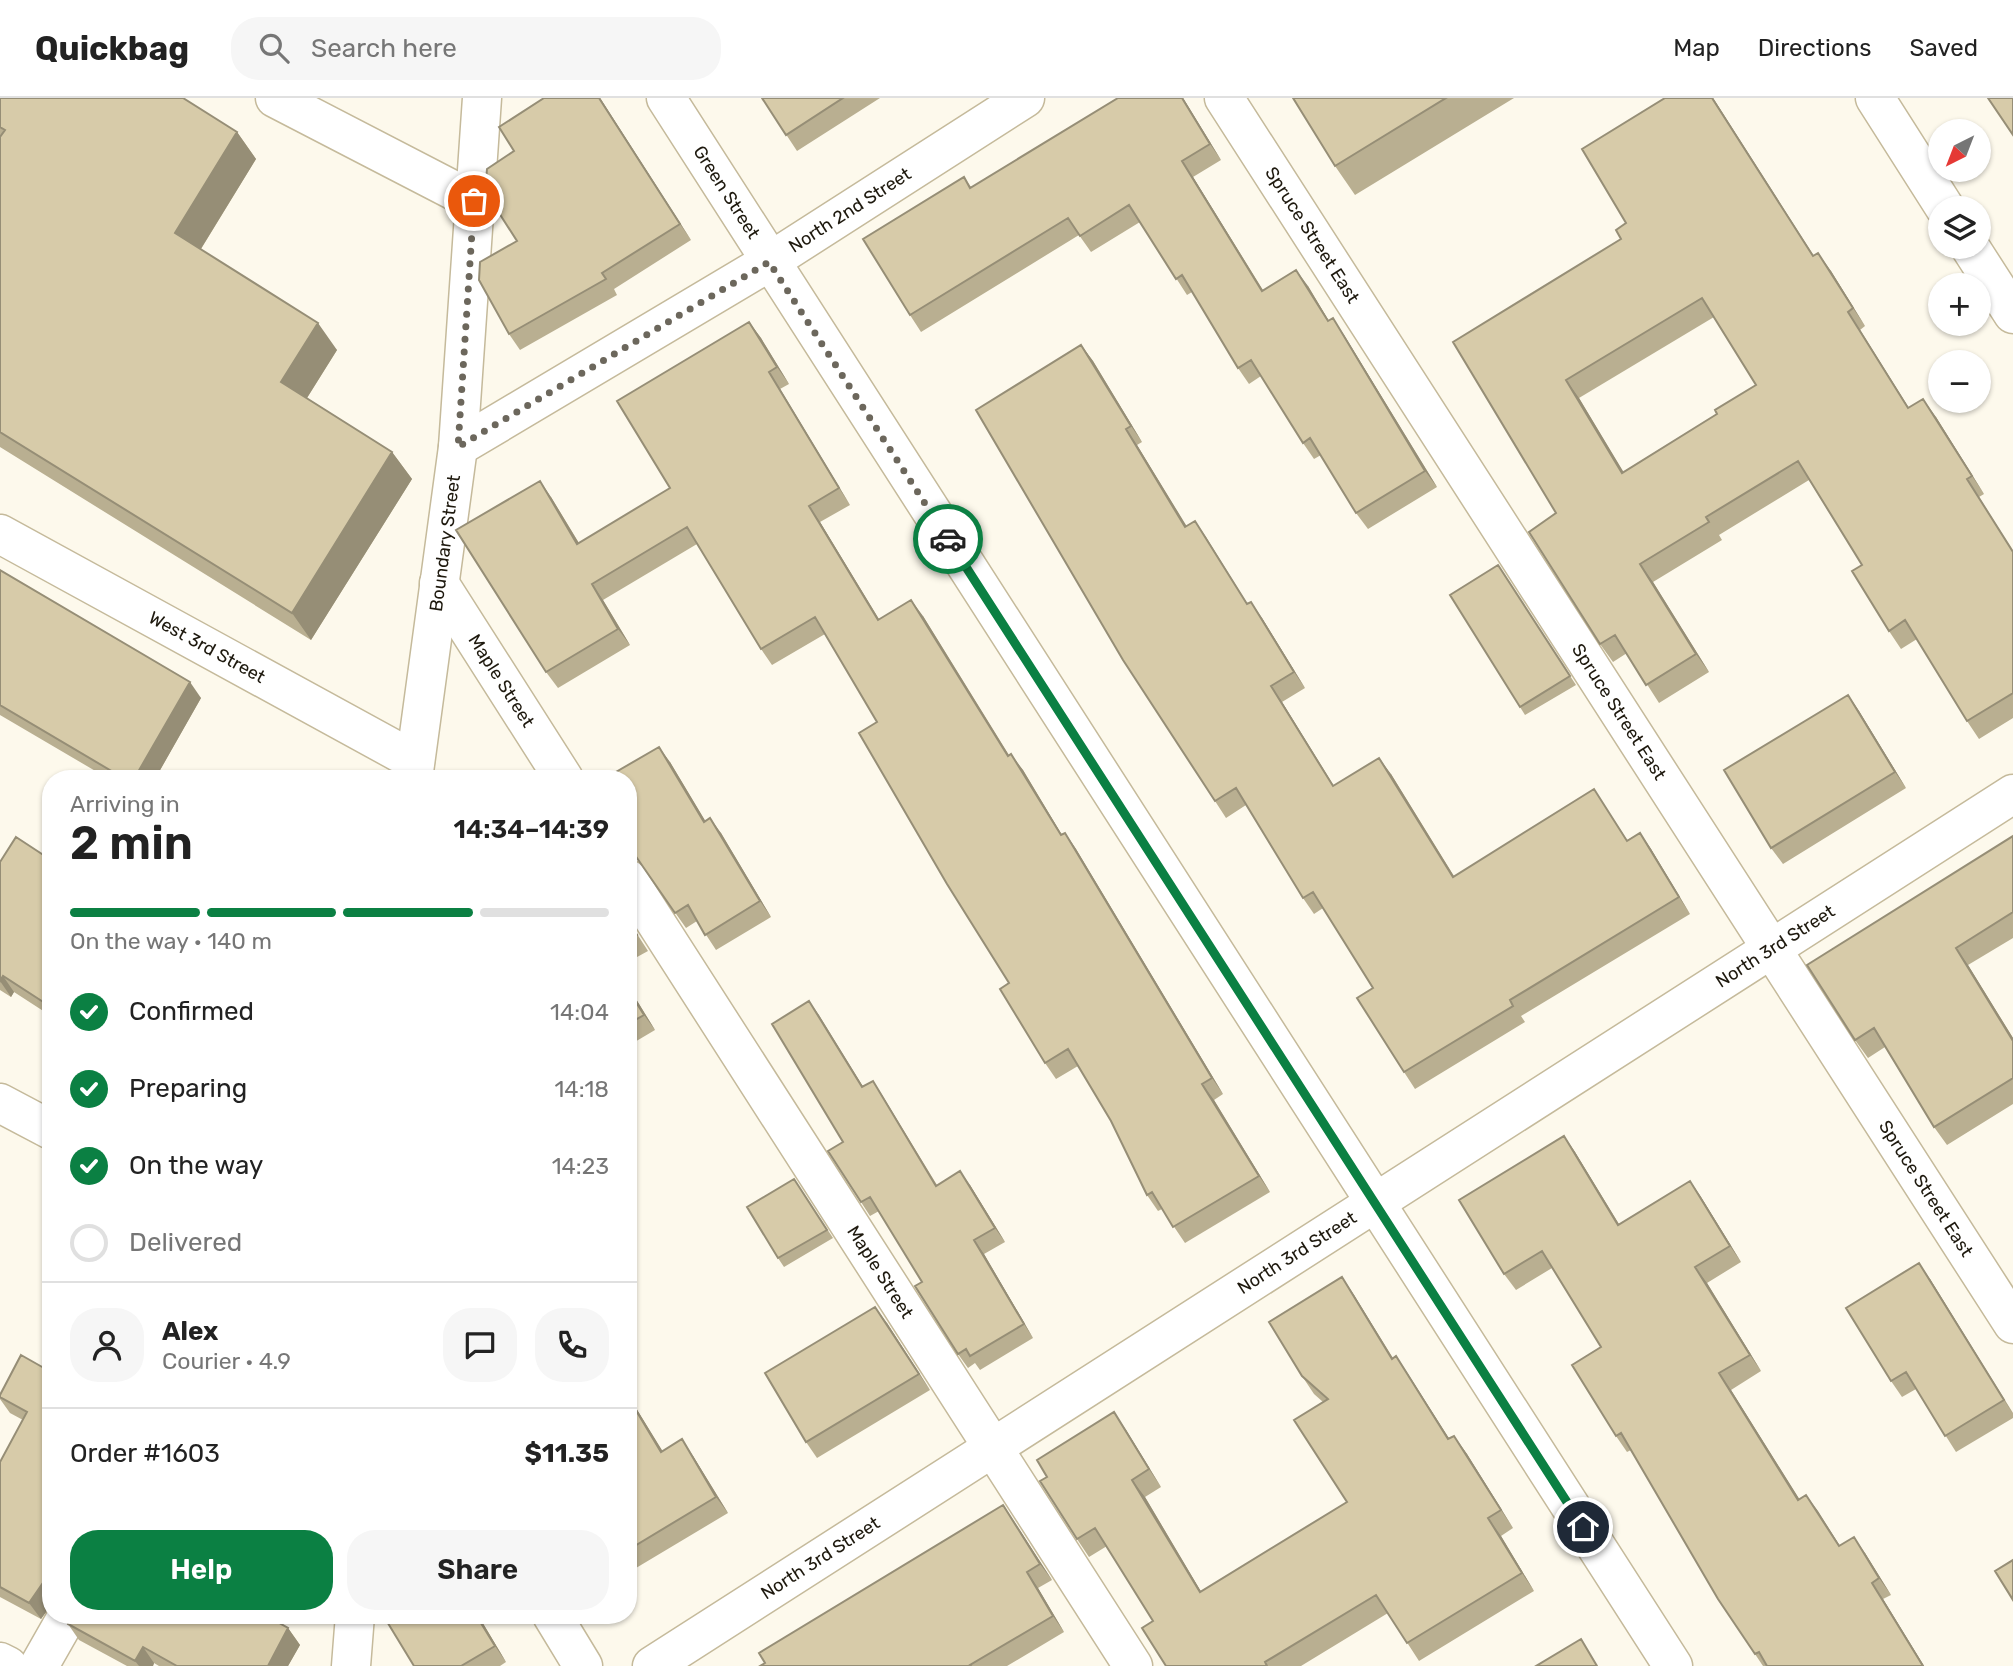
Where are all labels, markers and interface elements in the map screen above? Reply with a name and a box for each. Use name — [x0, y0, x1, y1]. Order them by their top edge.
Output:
search box — [231, 17, 721, 80]
text: Quickbag — [35, 29, 189, 68]
icon: search — [255, 29, 293, 67]
text: Search here — [311, 33, 457, 64]
text: Map — [1673, 34, 1720, 62]
text: Directions — [1758, 34, 1871, 62]
text: Saved — [1909, 34, 1978, 62]
north arrow — [1928, 119, 1992, 182]
map controls — [1928, 119, 1991, 413]
street label: Green Street — [688, 141, 765, 243]
street label: North 2nd Street — [785, 163, 915, 257]
street label: Spruce Street East — [1260, 163, 1364, 307]
pin — [444, 171, 504, 231]
icon: bag — [455, 182, 493, 220]
button: layers — [1928, 196, 1991, 259]
button: + — [1928, 273, 1991, 336]
button: − — [1928, 350, 1991, 413]
street label: Boundary Street — [425, 473, 465, 613]
courier — [913, 504, 983, 574]
icon: car — [929, 520, 967, 558]
street label: West 3rd Street — [145, 607, 269, 688]
street label: Maple Street — [464, 630, 539, 731]
street label: Spruce Street East — [1567, 640, 1671, 784]
text: Arriving in — [70, 790, 180, 818]
text: 14:34–14:39 — [453, 814, 609, 845]
text: 2 min — [70, 816, 193, 871]
street label: North 3rd Street — [1712, 900, 1839, 993]
text: On the way · 140 m — [70, 927, 272, 955]
icon: check — [70, 993, 108, 1031]
text: Confirmed — [129, 996, 254, 1027]
text: 14:04 — [550, 998, 609, 1026]
icon: check — [70, 1070, 108, 1108]
text: Preparing — [129, 1073, 247, 1104]
text: 14:18 — [555, 1075, 609, 1103]
street label: Spruce Street East — [1874, 1116, 1978, 1261]
icon: check — [70, 1147, 108, 1185]
text: On the way — [129, 1150, 263, 1181]
text: 14:23 — [552, 1152, 609, 1180]
street label: North 3rd Street — [1233, 1207, 1361, 1299]
street label: Maple Street — [842, 1222, 918, 1323]
text: Delivered — [129, 1227, 242, 1258]
button: person — [70, 1308, 144, 1382]
button: chat — [443, 1308, 517, 1382]
button: phone — [535, 1308, 609, 1382]
text: Alex — [162, 1316, 218, 1347]
text: Courier · 4.9 — [162, 1347, 291, 1375]
text: Order #1603 — [70, 1438, 220, 1469]
text: $11.35 — [524, 1438, 609, 1469]
pin — [1553, 1497, 1613, 1557]
icon: home — [1564, 1508, 1602, 1546]
street label: North 3rd Street — [757, 1512, 884, 1604]
button: Help — [70, 1530, 333, 1610]
button: Share — [347, 1530, 609, 1610]

